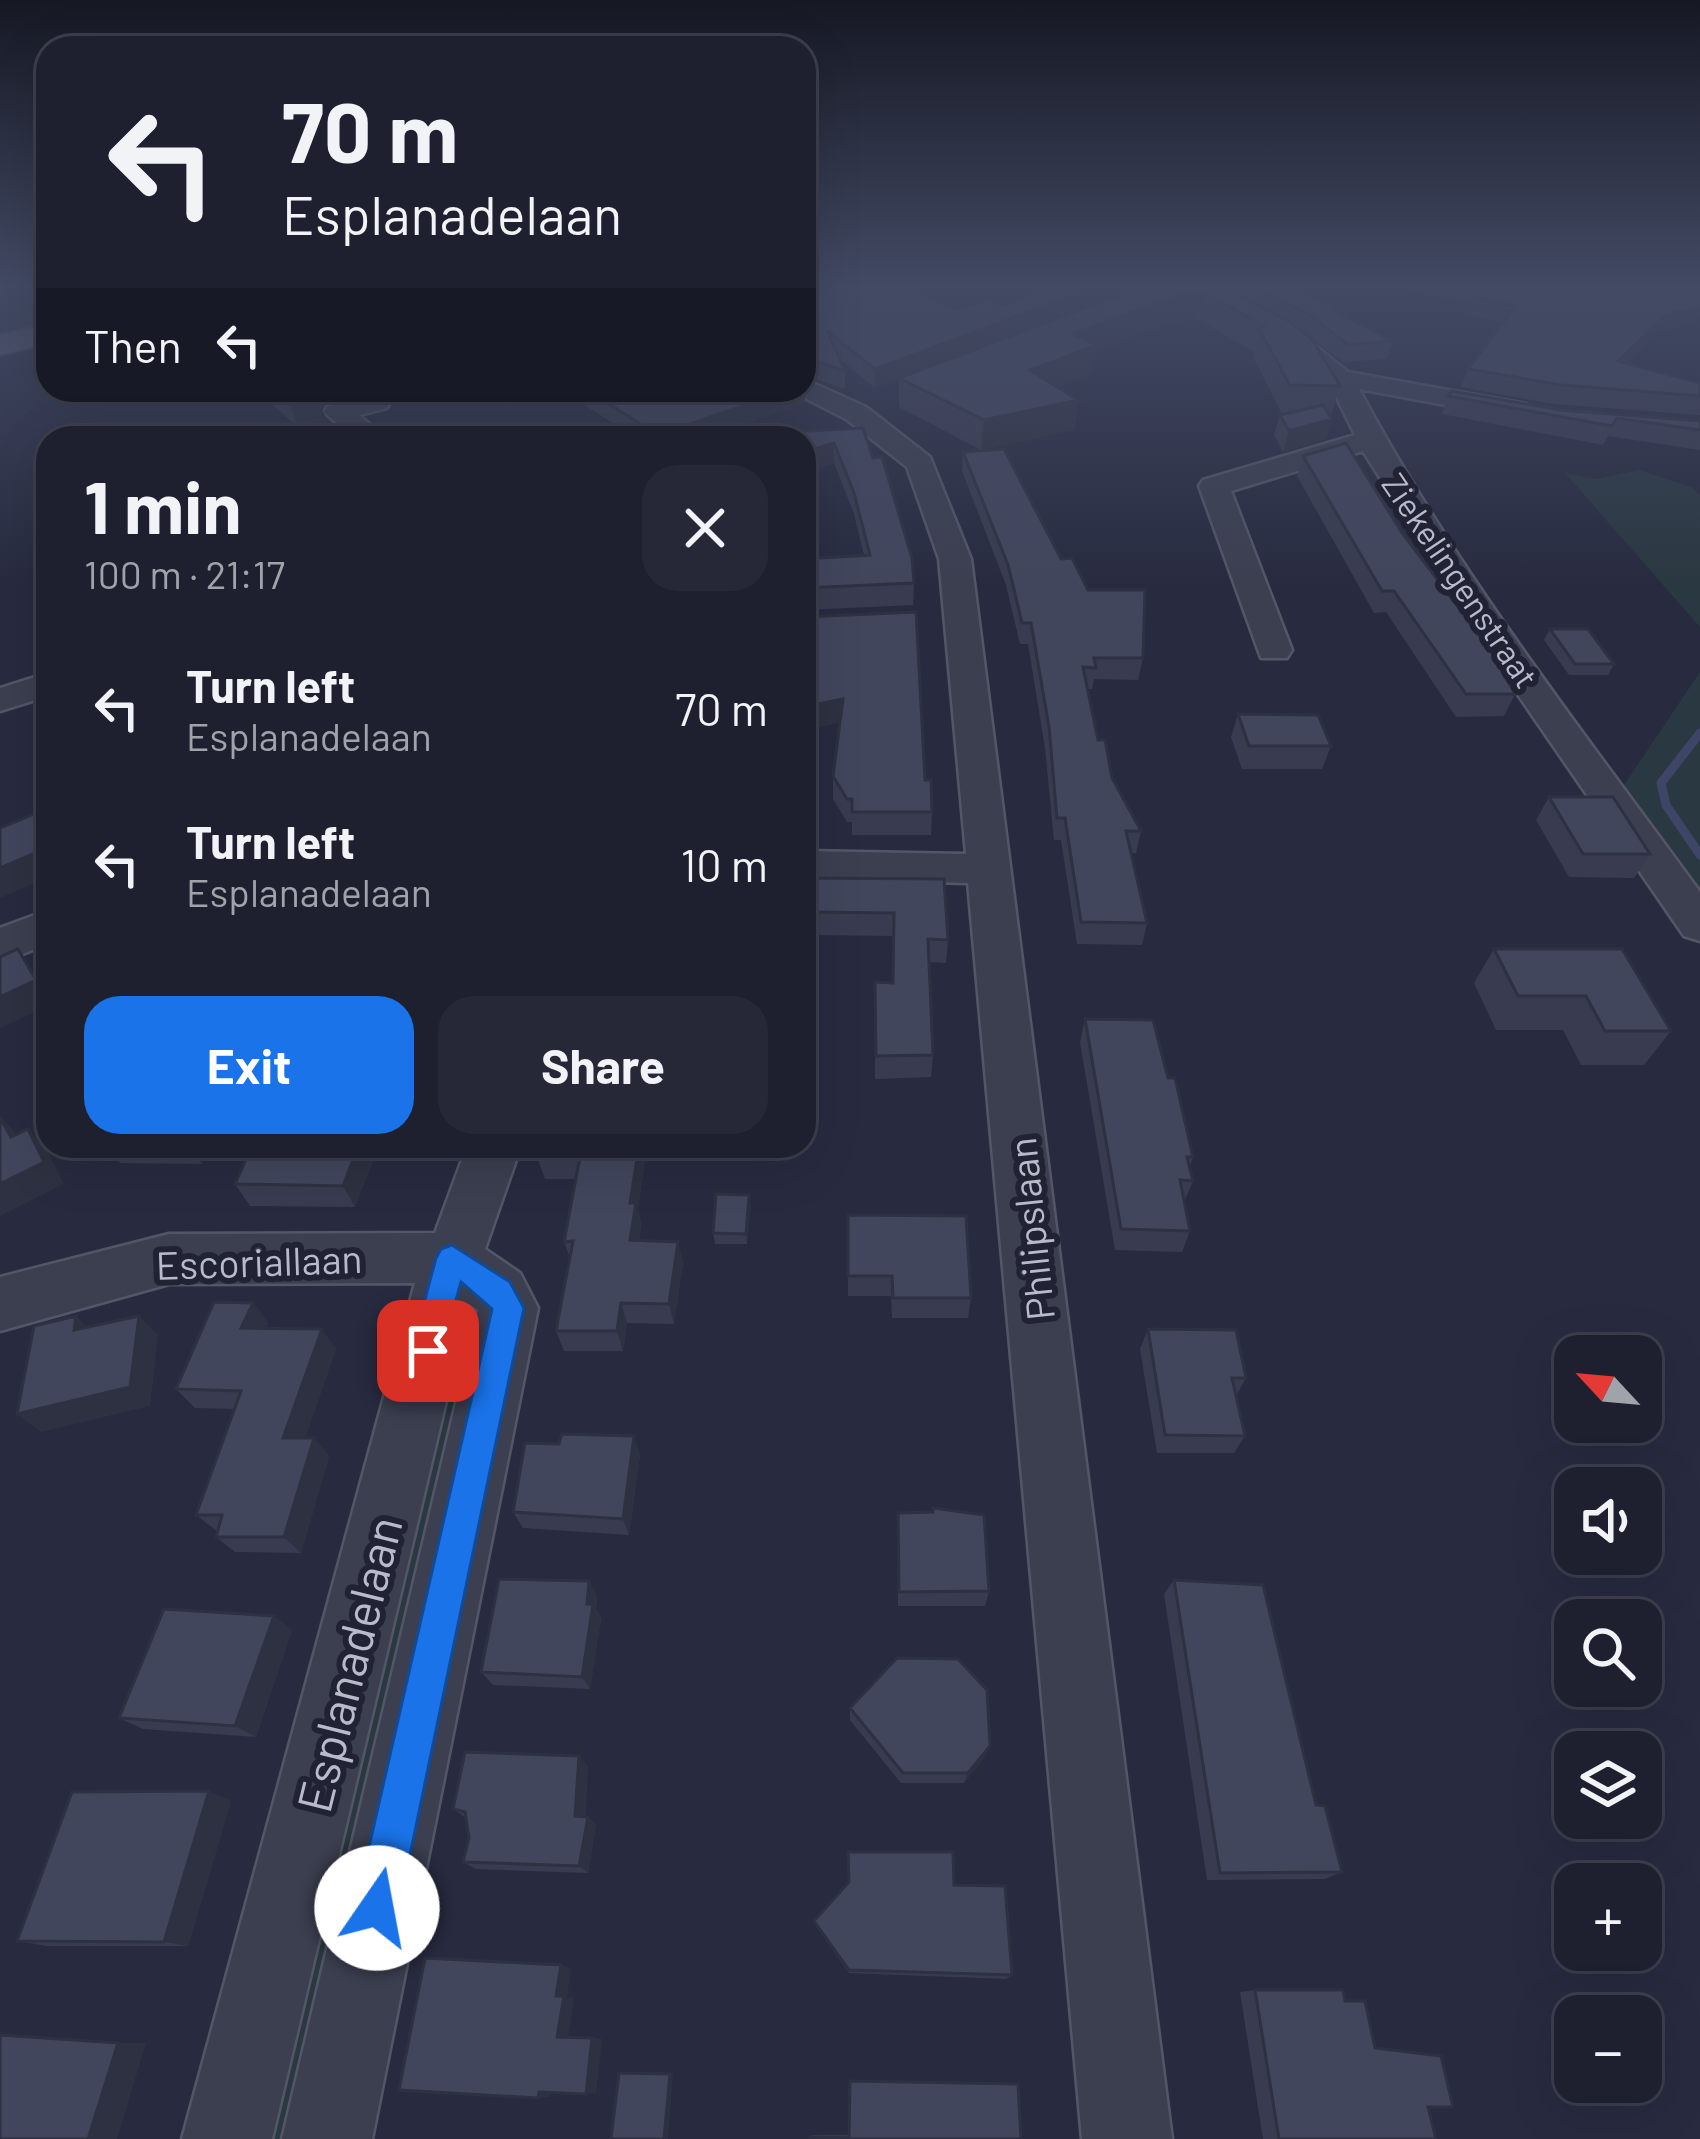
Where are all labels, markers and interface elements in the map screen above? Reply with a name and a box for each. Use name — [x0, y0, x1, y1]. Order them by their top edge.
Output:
text: 70 m — [282, 79, 458, 180]
icon: left — [84, 84, 240, 240]
text: Esplanadelaan — [282, 181, 622, 246]
icon: left — [206, 312, 272, 378]
text: Then — [84, 318, 182, 372]
text: 1 min — [84, 462, 242, 548]
button: close — [642, 465, 768, 591]
street label: Ziekelingenstraat — [1375, 465, 1547, 695]
text: 100 m · 21:17 — [84, 550, 285, 597]
text: Turn left — [186, 658, 355, 712]
icon: left — [84, 675, 150, 741]
text: 70 m — [675, 681, 768, 735]
text: Esplanadelaan — [186, 712, 432, 759]
text: Turn left — [186, 814, 355, 868]
icon: left — [84, 831, 150, 897]
text: 10 m — [681, 837, 768, 891]
text: Esplanadelaan — [186, 868, 432, 915]
button: Exit — [84, 996, 414, 1134]
button: Share — [438, 996, 768, 1134]
street label: Philipslaan — [997, 1135, 1063, 1323]
street label: Escoriallaan — [155, 1234, 363, 1288]
pin — [377, 1300, 479, 1402]
icon: arrive — [395, 1318, 461, 1384]
north arrow — [1554, 1335, 1662, 1443]
map controls — [1554, 1335, 1662, 2103]
button: sound — [1554, 1467, 1662, 1575]
street label: Esplanadelaan — [283, 1510, 413, 1818]
button: search — [1554, 1599, 1662, 1707]
button: layers — [1554, 1731, 1662, 1839]
position arrow — [314, 1845, 440, 1971]
button: + — [1554, 1863, 1662, 1971]
button: − — [1554, 1995, 1662, 2103]

